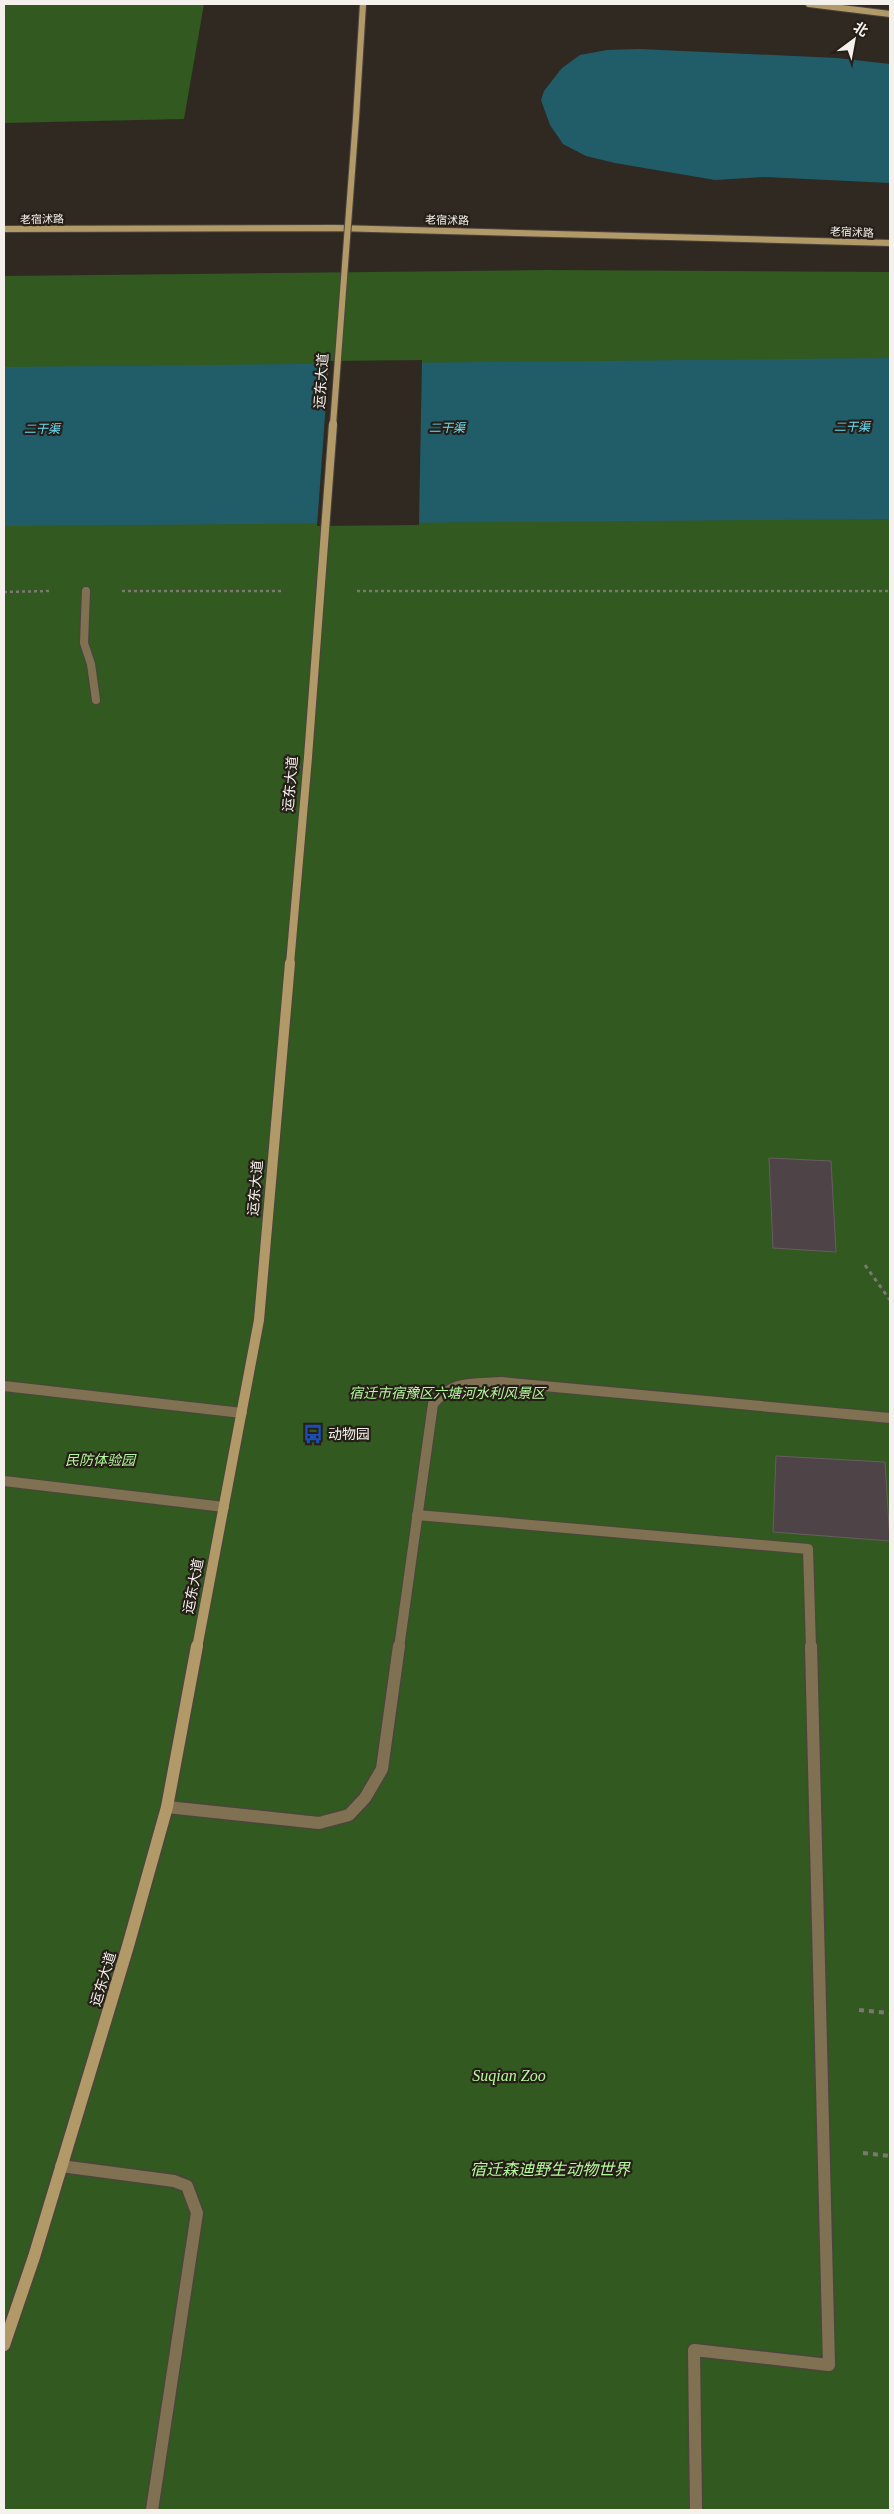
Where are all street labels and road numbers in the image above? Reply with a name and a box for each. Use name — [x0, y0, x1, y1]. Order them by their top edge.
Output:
street label: 老宿沭路 — [20, 213, 64, 225]
street label: 老宿沭路 — [425, 214, 469, 226]
street label: 老宿沭路 — [830, 225, 874, 239]
street label: 运东大道 — [312, 353, 331, 409]
street label: 运东大道 — [281, 755, 300, 813]
street label: 运东大道 — [246, 1159, 265, 1217]
street label: 运东大道 — [181, 1557, 206, 1615]
street label: 运东大道 — [88, 1950, 119, 2008]

